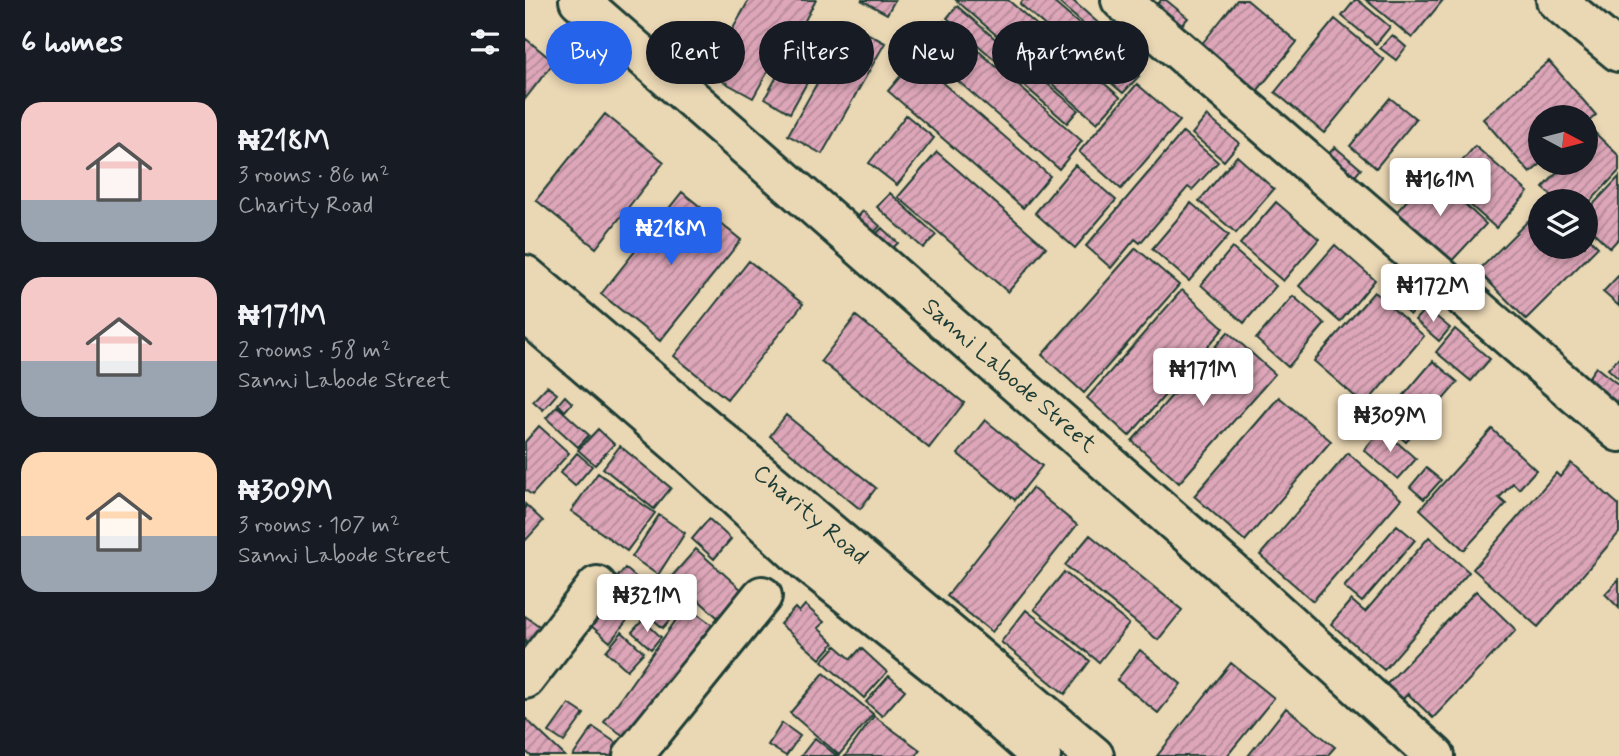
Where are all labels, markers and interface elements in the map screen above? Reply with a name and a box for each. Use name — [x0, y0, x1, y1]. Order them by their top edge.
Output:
chip: Buy — [546, 21, 632, 84]
chip: Rent — [646, 21, 745, 84]
chip: Filters — [759, 21, 874, 84]
chip: New — [888, 21, 978, 84]
chip: Apartment — [992, 21, 1149, 84]
text: 6 homes — [21, 23, 123, 62]
icon: filters — [466, 23, 504, 61]
north arrow — [1528, 105, 1598, 175]
map controls — [1528, 105, 1598, 259]
text: ₦218M — [238, 122, 330, 161]
icon: home — [77, 130, 161, 214]
pin: ₦161M — [1391, 158, 1489, 218]
text: 3 rooms · 86 m² — [238, 161, 389, 191]
text: ₦161M — [1406, 166, 1474, 196]
button: layers — [1528, 189, 1598, 259]
text: Charity Road — [238, 191, 373, 221]
pin: ₦218M — [622, 208, 720, 267]
text: ₦218M — [636, 215, 706, 245]
pin: ₦172M — [1384, 264, 1482, 324]
text: ₦172M — [1397, 272, 1469, 302]
street label: Sanni Labode Street — [915, 292, 1103, 460]
text: ₦171M — [238, 297, 326, 336]
icon: home — [77, 305, 161, 389]
text: 2 rooms · 58 m² — [238, 336, 391, 366]
pin: ₦171M — [1154, 348, 1252, 408]
text: ₦171M — [1169, 356, 1237, 386]
text: Sanni Labode Street — [238, 366, 450, 396]
pin: ₦309M — [1341, 394, 1439, 454]
text: ₦309M — [1354, 402, 1426, 432]
street label: Charity Road — [746, 458, 874, 572]
text: ₦309M — [238, 472, 332, 511]
icon: home — [77, 480, 161, 564]
text: 3 rooms · 107 m² — [238, 511, 400, 541]
text: Sanni Labode Street — [238, 541, 450, 571]
pin: ₦321M — [598, 574, 696, 634]
text: ₦321M — [613, 582, 681, 612]

